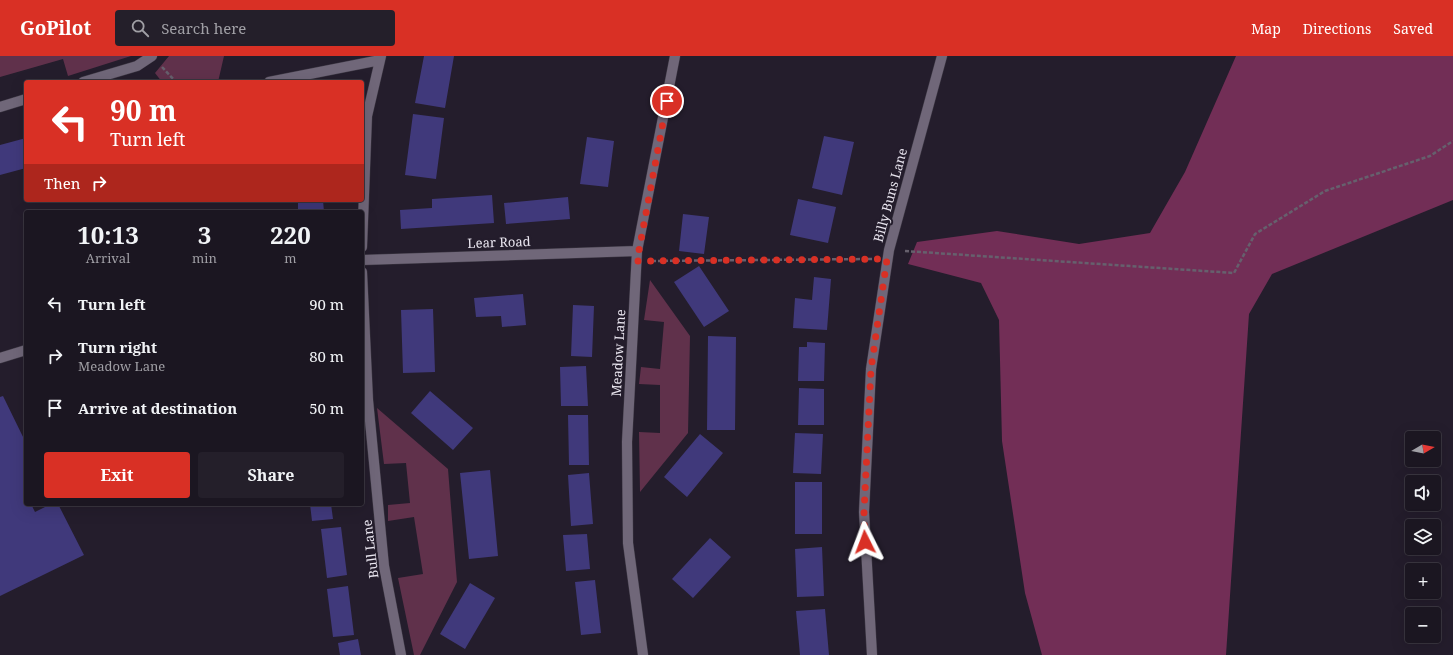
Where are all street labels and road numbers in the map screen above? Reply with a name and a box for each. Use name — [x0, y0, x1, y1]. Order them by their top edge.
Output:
street label: Billy Buns Lane — [869, 146, 911, 244]
street label: Lear Road — [467, 232, 531, 252]
street label: Meadow Lane — [607, 309, 629, 397]
street label: Bull Lane — [357, 519, 383, 579]

